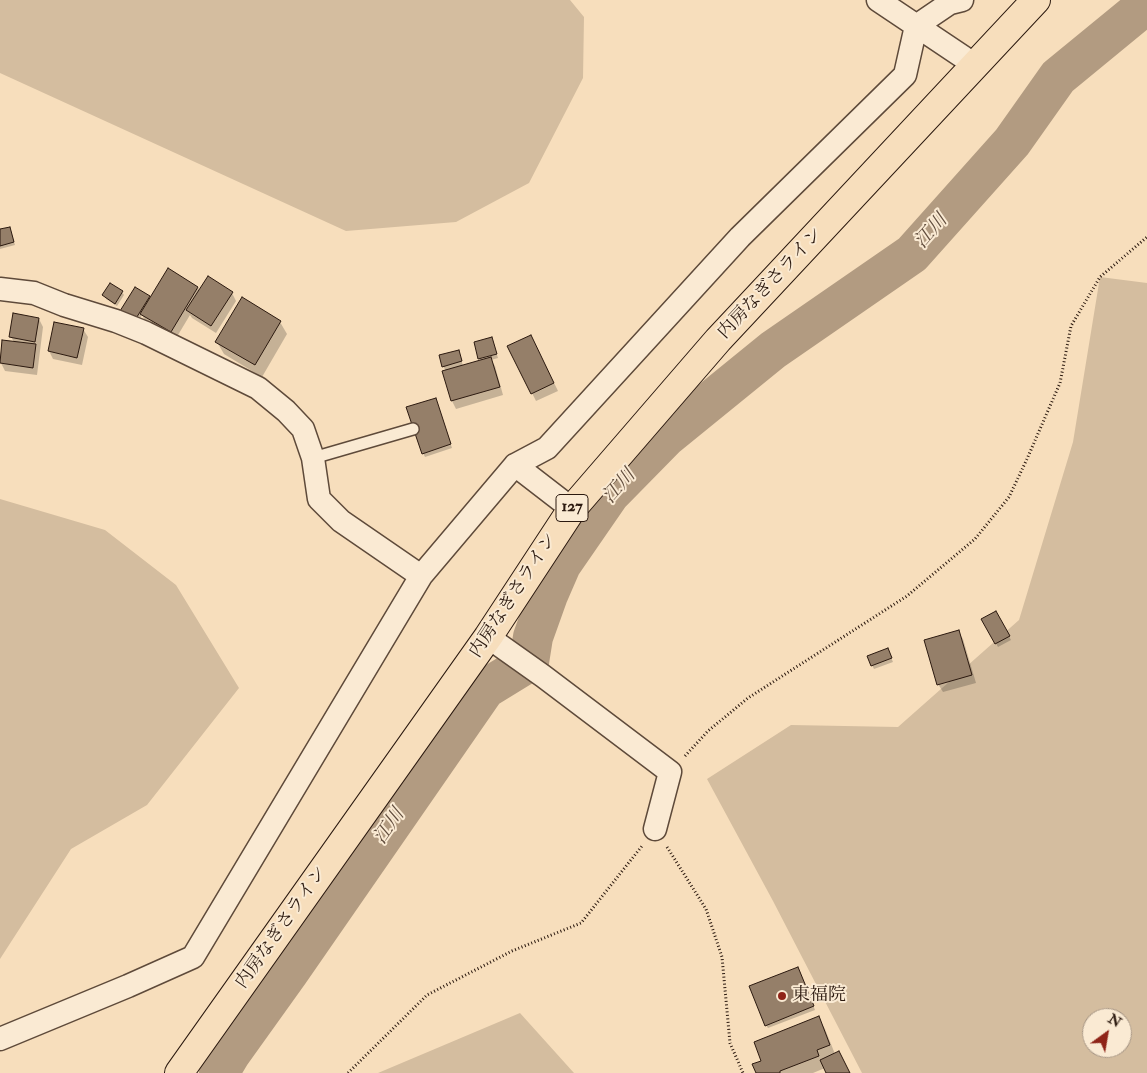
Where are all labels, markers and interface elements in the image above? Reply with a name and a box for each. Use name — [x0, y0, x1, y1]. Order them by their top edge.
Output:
water label: 江川 — [911, 210, 953, 254]
street label: 内房なぎさライン — [714, 224, 828, 344]
water label: 江川 — [599, 465, 641, 509]
road number: 127 — [556, 494, 588, 522]
street label: 内房なぎさライン — [466, 530, 562, 662]
water label: 江川 — [370, 805, 410, 849]
street label: 内房なぎさライン — [232, 863, 332, 993]
place label: 東福院 — [792, 985, 846, 1007]
marker: 東福院 — [776, 990, 788, 1002]
north arrow — [1082, 1008, 1132, 1058]
text: N — [1105, 1010, 1125, 1031]

